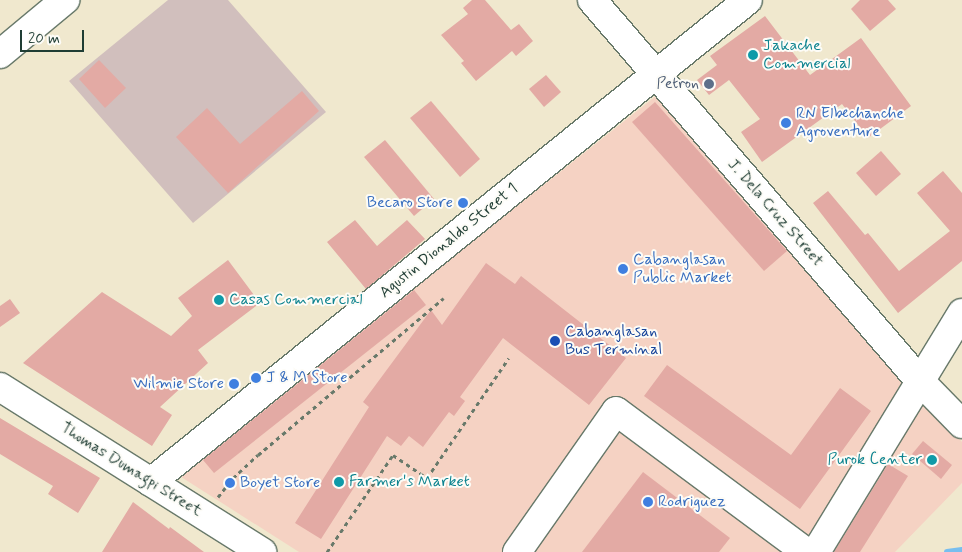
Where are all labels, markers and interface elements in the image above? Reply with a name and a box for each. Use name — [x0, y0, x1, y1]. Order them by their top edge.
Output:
scale bar — [22, 20, 86, 52]
text: 20 m — [28, 29, 60, 49]
place label: Jakache Commercial — [763, 36, 851, 74]
marker: Jakache Commercial — [747, 49, 759, 61]
place label: Petron — [656, 74, 699, 94]
marker: Petron — [703, 78, 715, 90]
place label: RN Elbechanche Agroventure — [796, 104, 905, 142]
marker: RN Elbechanche Agroventure — [780, 117, 792, 129]
street label: J. Dela Cruz Street — [724, 156, 826, 270]
street label: Agustin Dionaldo Street 1 — [378, 181, 520, 301]
place label: Becaro Store — [367, 193, 453, 213]
marker: Becaro Store — [457, 197, 469, 209]
place label: Cabanglasan Public Market — [633, 250, 733, 288]
marker: Cabanglasan Public Market — [617, 263, 629, 275]
place label: Casas Commercial — [229, 290, 362, 310]
marker: Casas Commercial — [213, 294, 225, 306]
place label: Cabanglasan Bus Terminal — [565, 322, 658, 360]
marker: Cabanglasan Bus Terminal — [549, 335, 561, 347]
place label: J & M Store — [266, 368, 347, 388]
marker: J & M Store — [250, 372, 262, 384]
place label: Wilmie Store — [133, 374, 224, 394]
marker: Wilmie Store — [228, 378, 240, 390]
street label: Thomas Dumagpi Street — [56, 418, 206, 522]
place label: Purok Center — [830, 450, 922, 470]
marker: Purok Center — [926, 454, 938, 466]
place label: Farmer's Market — [349, 472, 471, 492]
place label: Boyet Store — [240, 473, 320, 493]
marker: Farmer's Market — [333, 476, 345, 488]
marker: Boyet Store — [224, 477, 236, 489]
place label: Rodriguez — [658, 492, 726, 512]
marker: Rodriguez — [642, 496, 654, 508]

